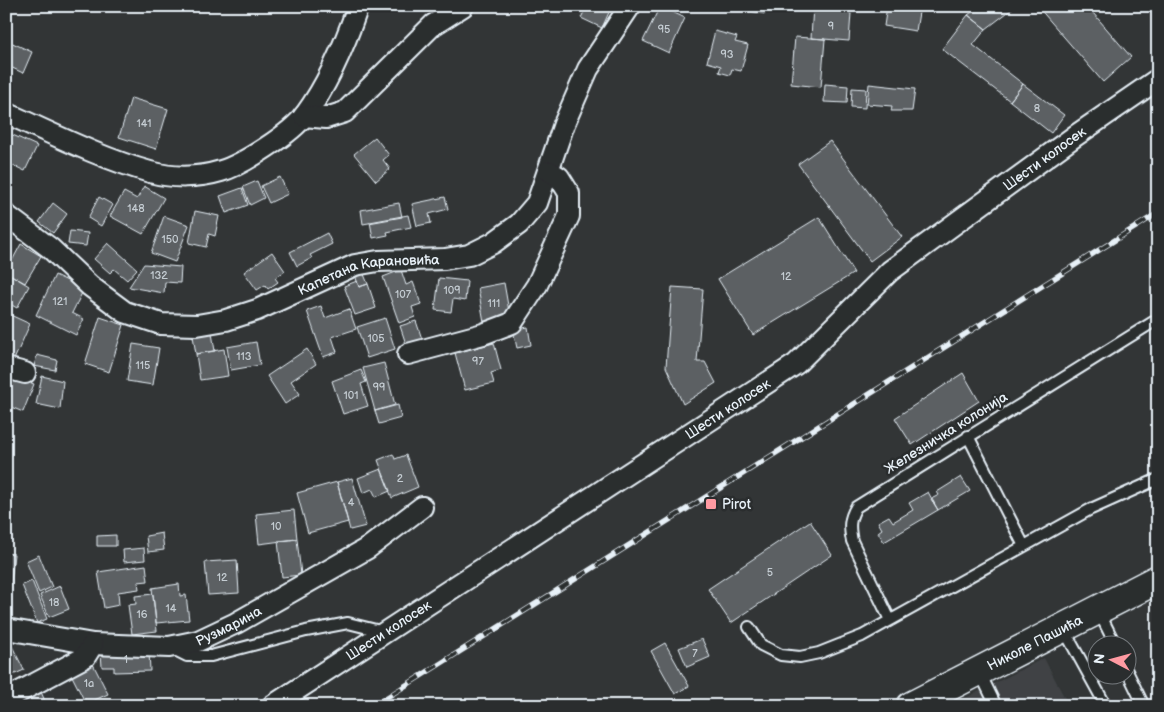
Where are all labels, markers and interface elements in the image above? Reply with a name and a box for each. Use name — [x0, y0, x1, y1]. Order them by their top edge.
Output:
house number: 9 — [828, 20, 834, 33]
house number: 95 — [658, 23, 670, 36]
house number: 93 — [720, 48, 734, 61]
house number: 8 — [1034, 102, 1040, 115]
house number: 141 — [136, 117, 152, 130]
street label: Шести колосек — [1000, 122, 1089, 194]
house number: 148 — [127, 202, 145, 215]
house number: 150 — [161, 233, 179, 246]
street label: Капетана Карановића — [295, 251, 440, 299]
house number: 132 — [150, 269, 168, 282]
house number: 12 — [781, 270, 792, 283]
house number: 109 — [443, 284, 461, 297]
house number: 107 — [395, 288, 412, 301]
house number: 121 — [53, 295, 67, 308]
house number: 111 — [488, 297, 500, 310]
house number: 105 — [367, 332, 385, 345]
house number: 113 — [236, 350, 252, 363]
house number: 97 — [472, 355, 484, 368]
house number: 115 — [136, 359, 150, 372]
street label: Шести колосек — [682, 374, 774, 443]
house number: 99 — [373, 381, 385, 394]
street label: Железничка колонија — [881, 388, 1011, 478]
house number: 101 — [344, 389, 358, 402]
house number: 2 — [397, 472, 404, 485]
house number: 4 — [348, 496, 355, 509]
place label: Pirot — [722, 496, 752, 513]
marker: Pirot — [704, 497, 718, 511]
house number: 10 — [271, 520, 282, 533]
house number: 5 — [767, 566, 773, 579]
house number: 12 — [217, 571, 228, 584]
house number: 18 — [49, 596, 59, 609]
street label: Шести колосек — [343, 596, 435, 664]
house number: 14 — [166, 602, 177, 615]
street label: Рузмарина — [193, 602, 265, 649]
house number: 16 — [137, 608, 148, 621]
street label: Николе Пашића — [984, 611, 1086, 674]
north arrow — [1086, 634, 1136, 684]
house number: 7 — [692, 647, 698, 660]
house number: 1 — [124, 653, 128, 666]
text: N — [1091, 653, 1109, 665]
house number: 1a — [84, 677, 94, 690]

